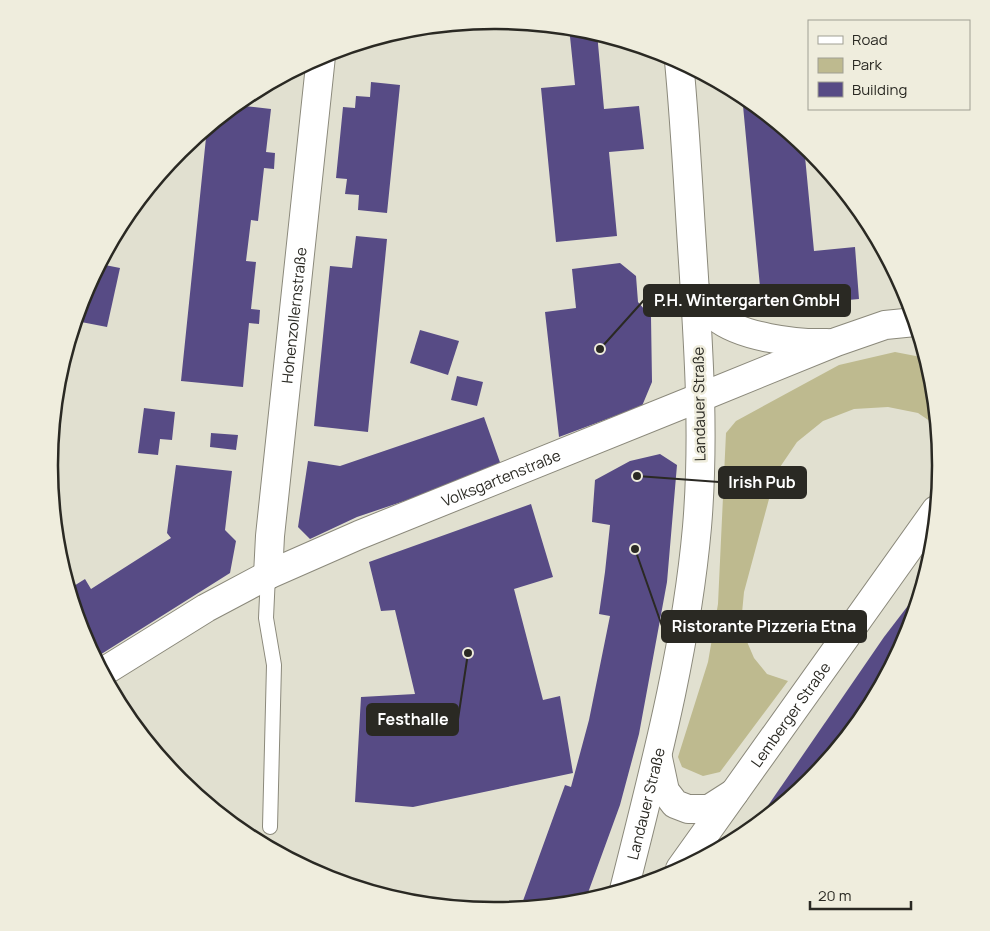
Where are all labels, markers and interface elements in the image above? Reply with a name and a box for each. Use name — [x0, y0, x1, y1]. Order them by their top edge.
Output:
legend — [808, 20, 970, 110]
text: Road — [852, 29, 888, 50]
text: Park — [852, 54, 882, 75]
text: Building — [852, 79, 907, 100]
street label: Hohenzollernstraße — [276, 246, 311, 385]
callout: P.H. Wintergarten GmbH — [644, 285, 850, 316]
text: P.H. Wintergarten GmbH — [654, 289, 840, 311]
street label: Landauer Straße — [687, 346, 710, 461]
street label: Volksgartenstraße — [438, 444, 564, 511]
callout: Irish Pub — [719, 467, 806, 498]
text: Irish Pub — [728, 471, 796, 493]
callout: Ristorante Pizzeria Etna — [662, 611, 866, 642]
text: Ristorante Pizzeria Etna — [672, 615, 856, 637]
street label: Lemberger Straße — [746, 657, 835, 771]
callout: Festhalle — [367, 704, 458, 735]
text: Festhalle — [377, 708, 449, 730]
street label: Landauer Straße — [622, 745, 669, 862]
scale bar — [810, 878, 911, 910]
text: 20 m — [818, 885, 851, 906]

